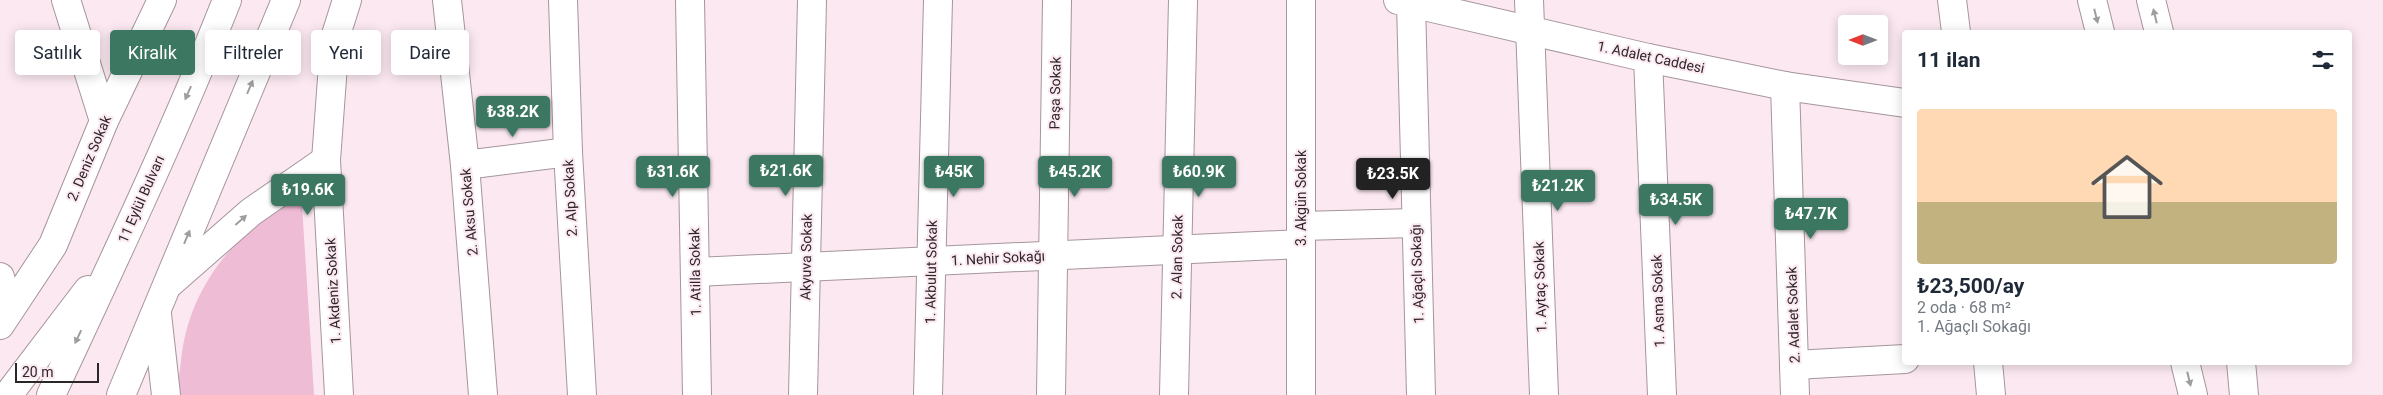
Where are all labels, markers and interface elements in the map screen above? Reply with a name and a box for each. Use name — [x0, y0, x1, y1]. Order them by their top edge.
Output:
one-way arrow — [2092, 9, 2100, 24]
one-way arrow — [2151, 9, 2159, 24]
north arrow — [1838, 15, 1888, 65]
map controls — [1838, 15, 1888, 65]
chip: Satılık — [15, 30, 100, 75]
chip: Kiralık — [110, 30, 195, 75]
chip: Filtreler — [205, 30, 301, 75]
chip: Yeni — [311, 30, 381, 75]
chip: Daire — [391, 30, 469, 75]
street label: 1. Adalet Caddesi — [1596, 38, 1706, 76]
icon: filters — [2309, 46, 2337, 74]
text: 11 ilan — [1917, 48, 1980, 72]
street label: Paşa Sokak — [1046, 56, 1064, 130]
one-way arrow — [246, 80, 254, 94]
one-way arrow — [183, 86, 191, 100]
pin: ₺38.2K — [472, 96, 554, 138]
text: ₺38.2K — [487, 102, 539, 121]
street label: 2. Deniz Sokak — [64, 112, 115, 203]
icon: home — [2082, 142, 2172, 232]
street label: 3. Akgün Sokak — [1293, 149, 1309, 246]
street label: 11 Eylül Bulvarı — [115, 153, 167, 245]
pin: ₺21.6K — [745, 154, 827, 197]
pin: ₺31.6K — [632, 156, 714, 198]
pin: ₺45K — [924, 156, 984, 198]
pin: ₺45.2K — [1034, 156, 1116, 198]
pin: ₺60.9K — [1158, 156, 1240, 198]
street label: 2. Alp Sokak — [560, 158, 580, 237]
pin: ₺23.5K — [1352, 158, 1434, 200]
text: ₺21.6K — [760, 161, 812, 180]
text: ₺31.6K — [647, 162, 699, 181]
text: ₺45K — [935, 162, 973, 181]
text: ₺45.2K — [1049, 162, 1101, 181]
text: ₺60.9K — [1173, 162, 1225, 181]
text: ₺23.5K — [1367, 164, 1419, 183]
street label: 2. Aksu Sokak — [457, 167, 481, 256]
pin: ₺21.2K — [1517, 170, 1599, 212]
pin: ₺19.6K — [267, 174, 349, 216]
text: ₺21.2K — [1532, 176, 1584, 195]
text: ₺19.6K — [282, 180, 334, 199]
pin: ₺34.5K — [1635, 184, 1717, 226]
text: ₺34.5K — [1650, 190, 1702, 209]
pin: ₺47.7K — [1770, 198, 1852, 240]
text: ₺47.7K — [1785, 204, 1837, 223]
street label: Akyuva Sokak — [797, 213, 815, 300]
street label: 2. Alan Sokak — [1168, 214, 1186, 299]
one-way arrow — [235, 215, 248, 226]
street label: 1. Akbulut Sokak — [922, 219, 940, 324]
street label: 1. Ağaçlı Sokağı — [1407, 224, 1427, 324]
street label: 1. Atilla Sokak — [686, 227, 704, 316]
one-way arrow — [183, 230, 191, 244]
street label: 1. Akdeniz Sokak — [322, 237, 344, 344]
street label: 1. Aytaç Sokak — [1530, 240, 1550, 333]
street label: 1. Nehir Sokağı — [951, 248, 1045, 268]
street label: 1. Asma Sokak — [1648, 253, 1668, 348]
street label: 2. Adalet Sokak — [1783, 266, 1803, 364]
text: ₺23,500/ay — [1917, 274, 2024, 298]
text: 2 oda · 68 m² — [1917, 298, 2011, 317]
text: 1. Ağaçlı Sokağı — [1917, 317, 2031, 336]
one-way arrow — [74, 330, 82, 344]
scale bar — [15, 360, 99, 383]
text: 20 m — [22, 364, 54, 380]
one-way arrow — [2185, 371, 2193, 386]

